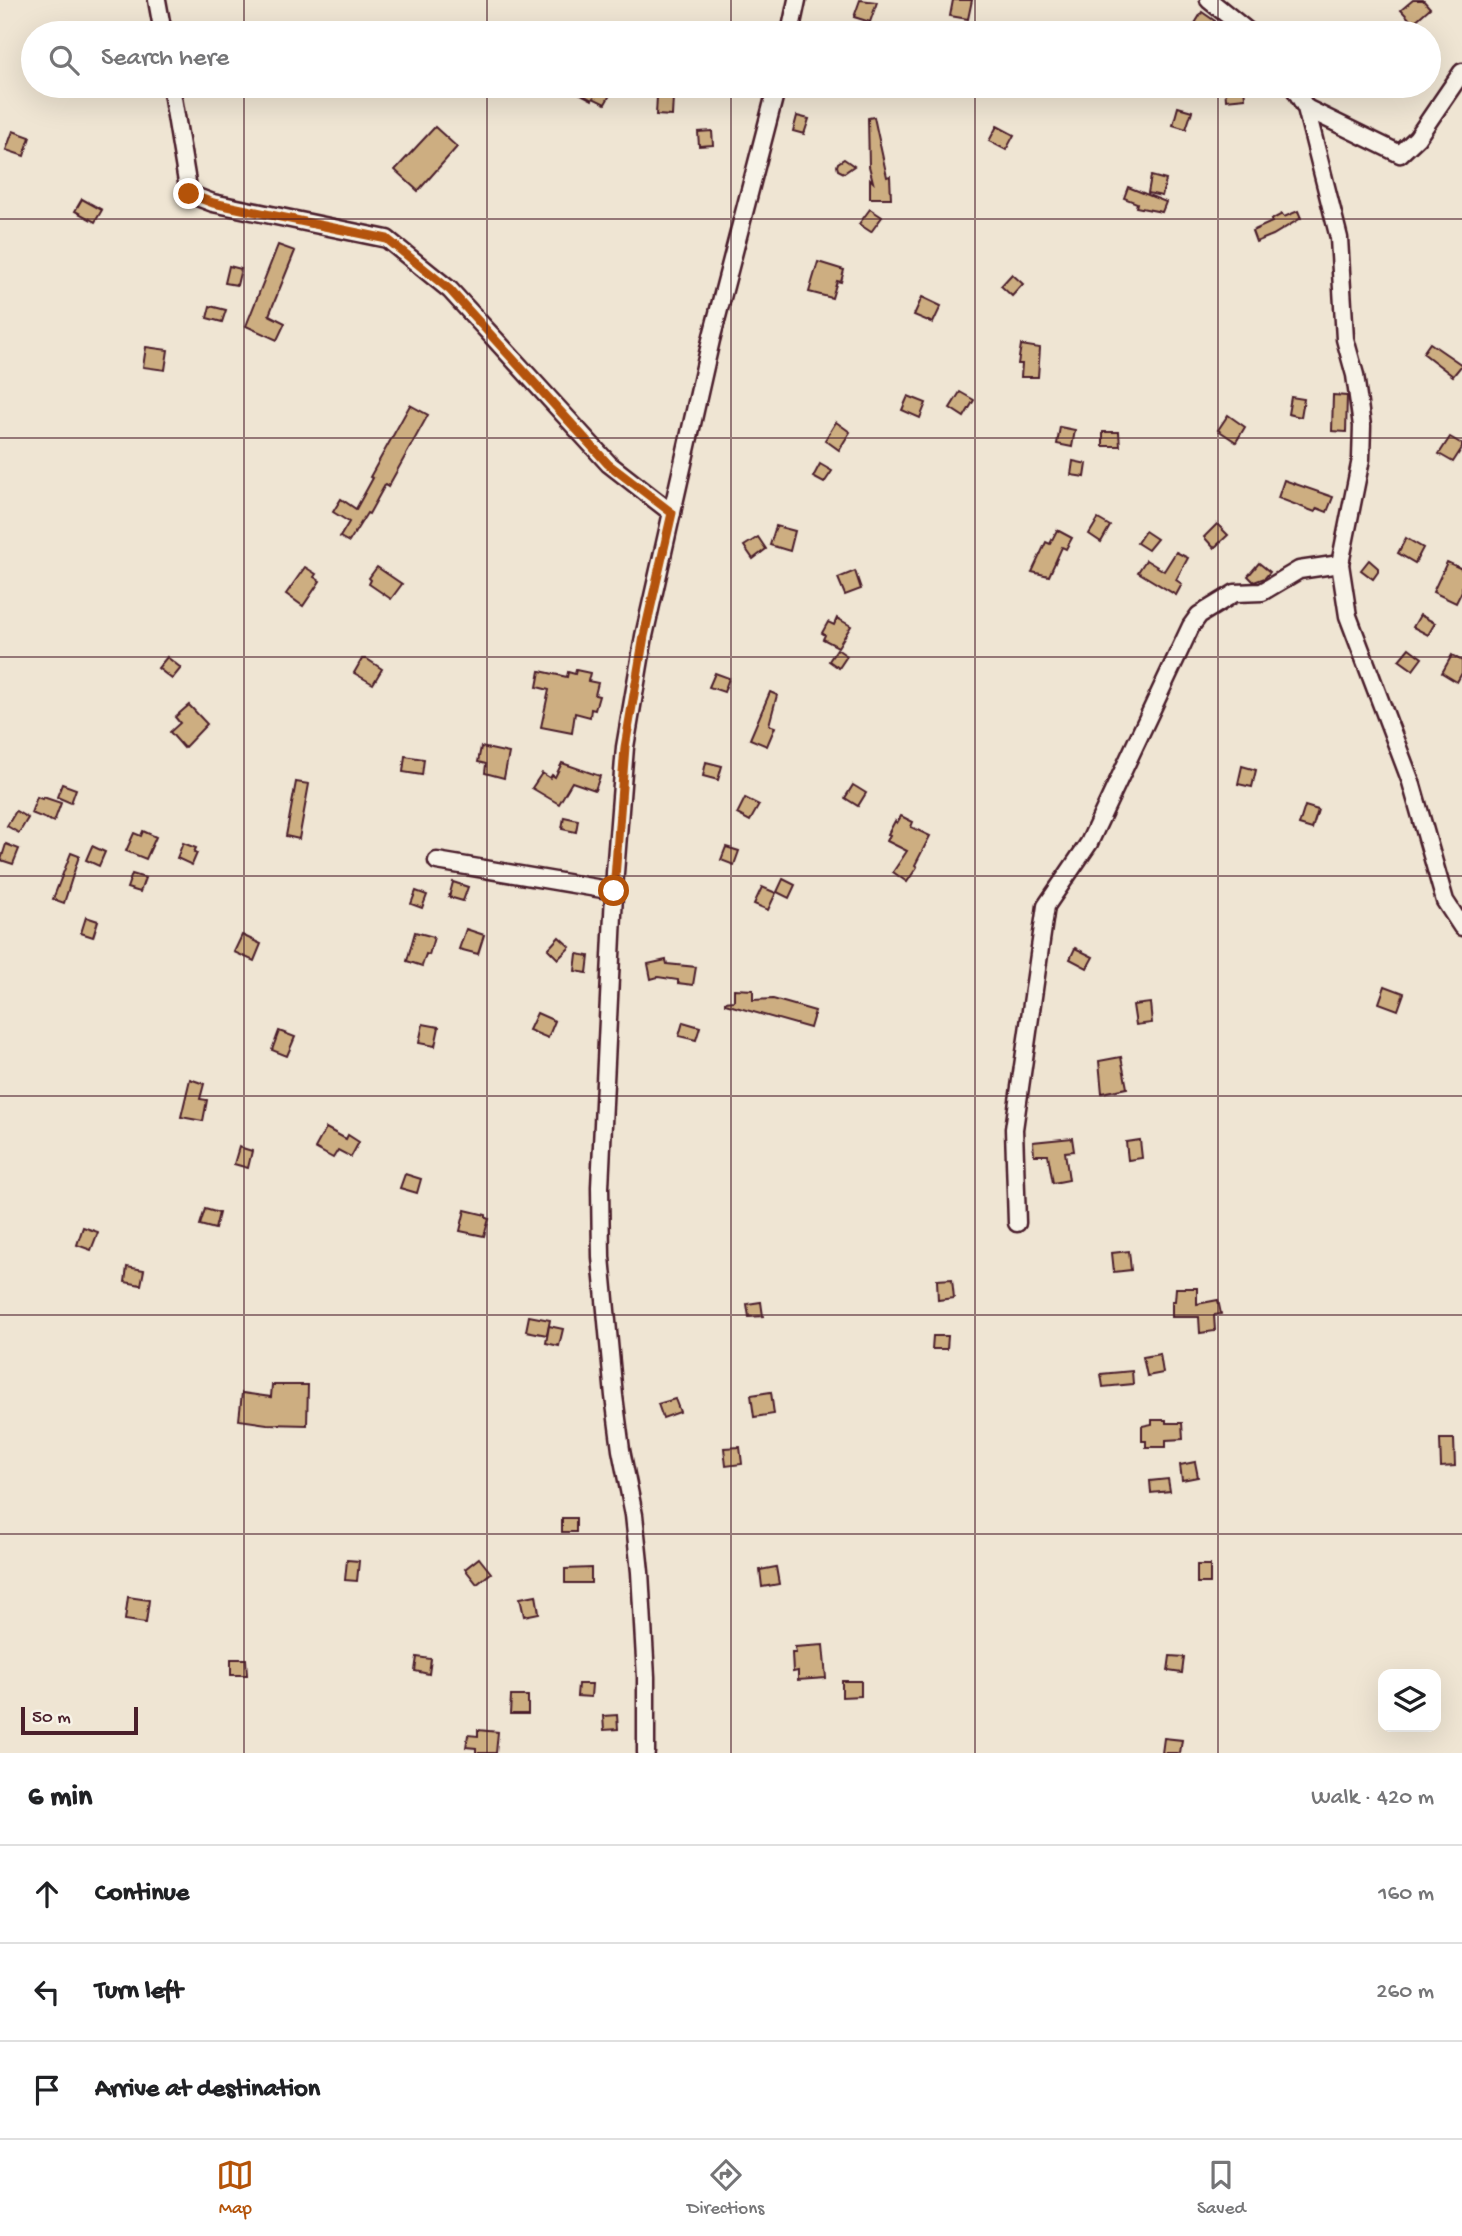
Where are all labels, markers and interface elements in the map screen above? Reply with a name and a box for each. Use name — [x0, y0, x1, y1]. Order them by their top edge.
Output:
search box — [21, 21, 1441, 98]
icon: search — [45, 41, 83, 79]
text: Search here — [101, 44, 229, 75]
route end — [173, 178, 204, 209]
route start — [598, 875, 629, 906]
map controls — [1378, 1669, 1441, 1732]
button: layers — [1378, 1669, 1441, 1732]
scale bar — [21, 1704, 138, 1736]
text: 50 m — [32, 1707, 71, 1730]
text: 6 min — [28, 1781, 92, 1816]
text: Walk · 420 m — [1311, 1785, 1434, 1812]
icon: ahead — [28, 1875, 66, 1913]
text: Continue — [95, 1879, 189, 1910]
text: 160 m — [1378, 1881, 1434, 1908]
icon: left — [28, 1973, 66, 2011]
text: Turn left — [95, 1977, 183, 2008]
text: 260 m — [1376, 1979, 1434, 2006]
icon: arrive — [28, 2071, 66, 2109]
text: Arrive at destination — [95, 2075, 320, 2106]
tab: Map — [216, 2156, 254, 2221]
tab: Directions — [687, 2156, 764, 2221]
tab: Saved — [1197, 2156, 1246, 2221]

